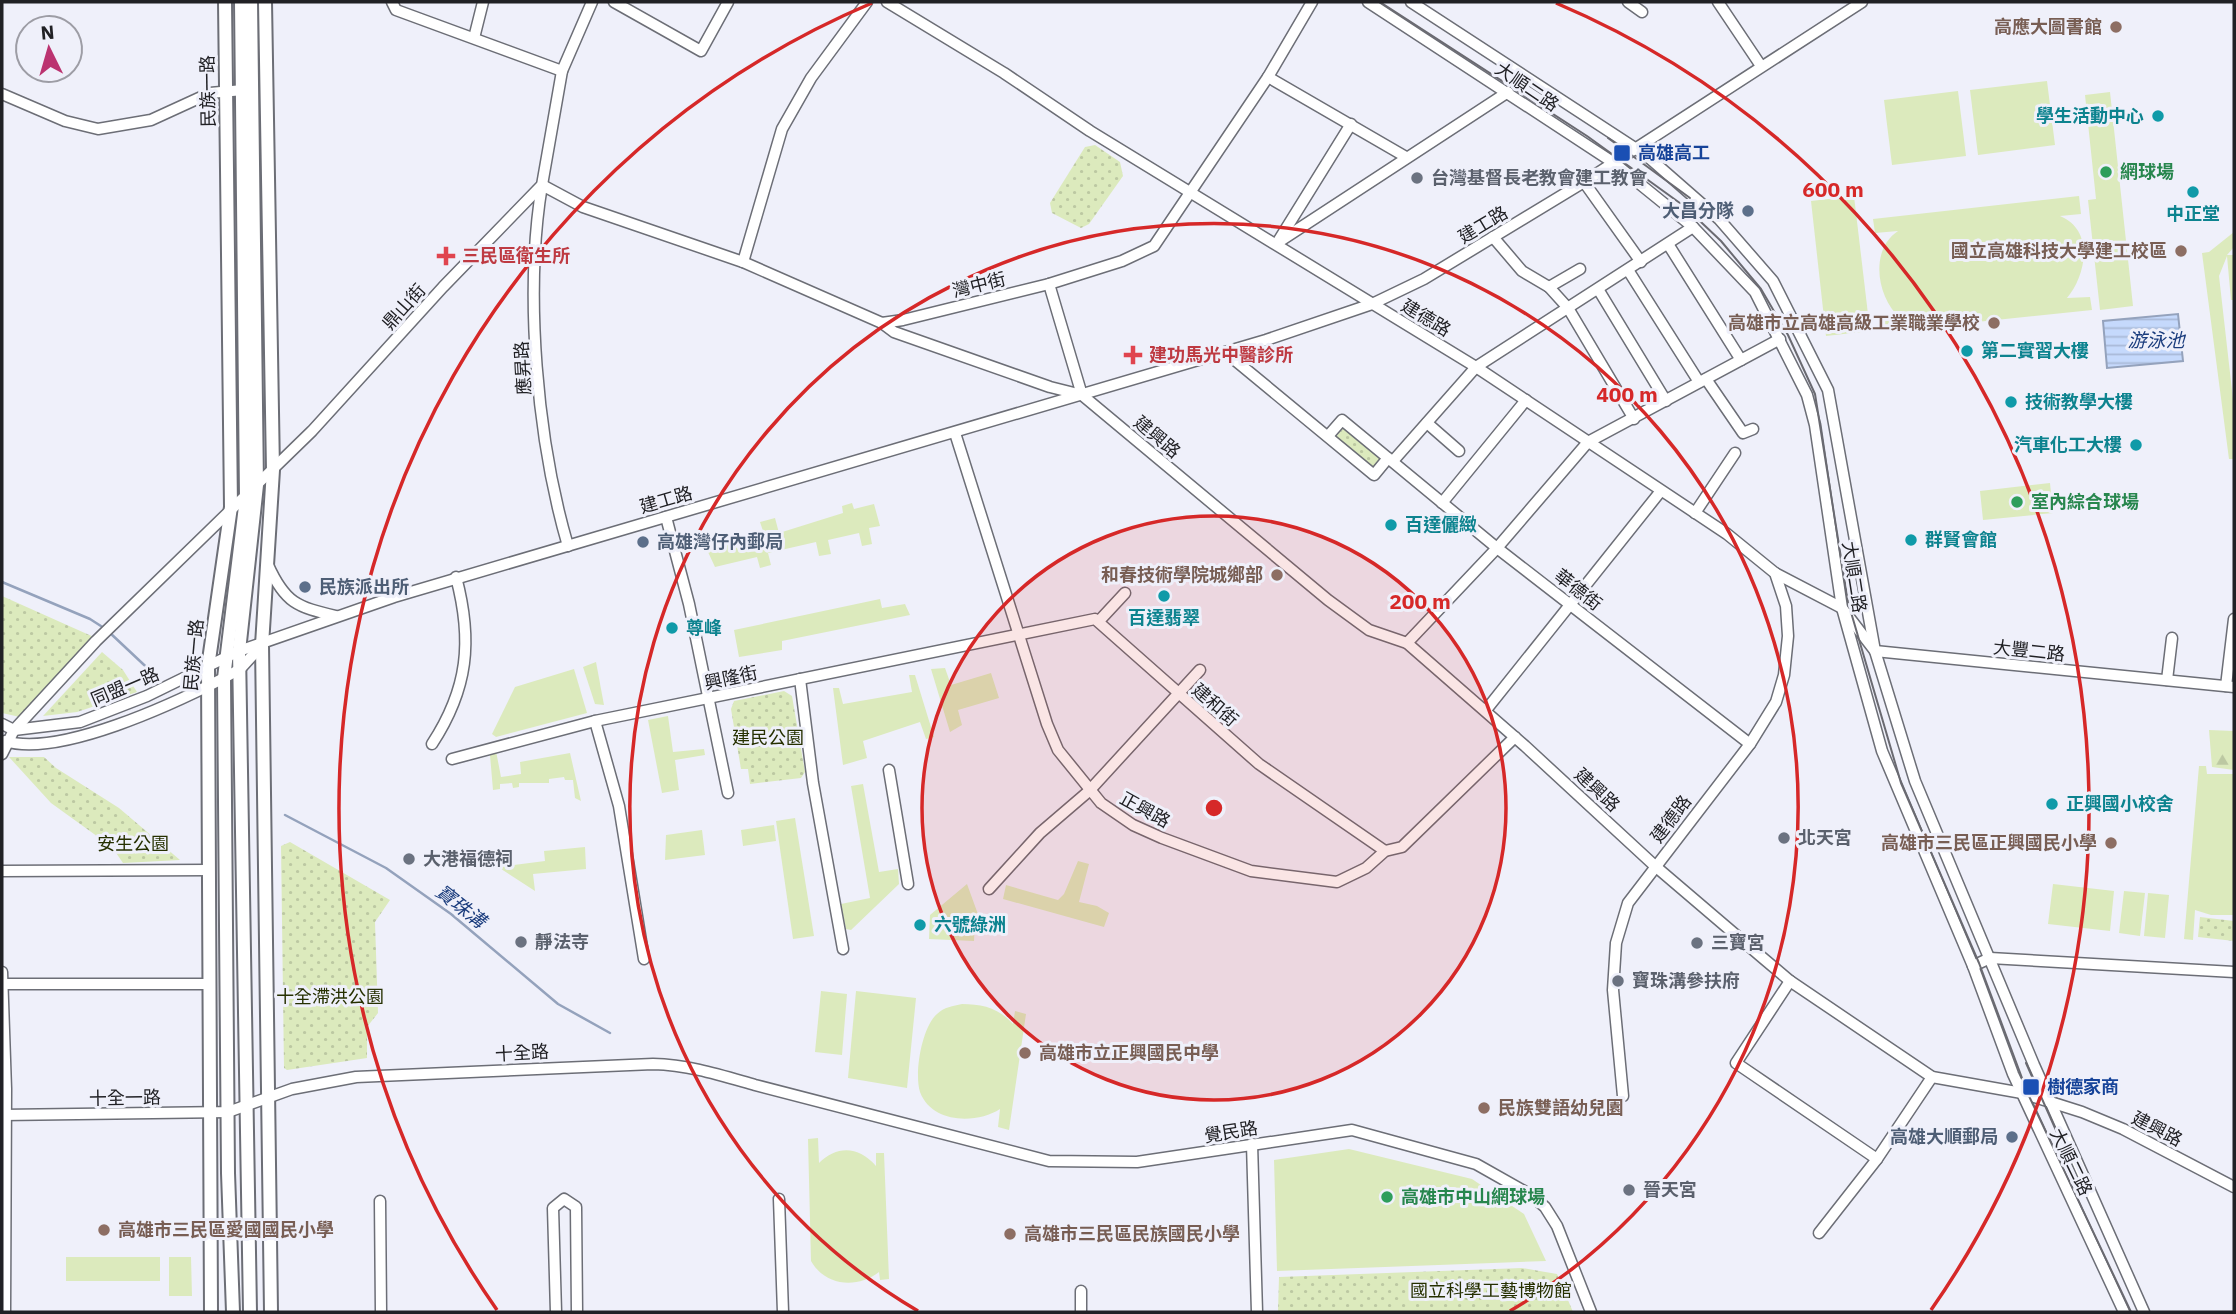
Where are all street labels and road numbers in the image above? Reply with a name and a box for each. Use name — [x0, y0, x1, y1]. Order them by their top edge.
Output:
street label: 民族一路 — [195, 55, 220, 127]
street label: 大順二路 — [1491, 57, 1564, 116]
street label: 建工路 — [1454, 201, 1512, 248]
street label: 灣中街 — [950, 267, 1008, 302]
street label: 鼎山街 — [377, 279, 430, 334]
street label: 建德路 — [1397, 294, 1455, 341]
street label: 應昇路 — [510, 340, 535, 396]
street label: 建興路 — [1129, 410, 1185, 463]
street label: 建工路 — [637, 481, 695, 518]
street label: 大順二路 — [1838, 540, 1871, 614]
street label: 華德街 — [1550, 564, 1607, 615]
street label: 民族一路 — [179, 618, 208, 692]
street label: 大豐二路 — [1992, 635, 2066, 666]
street label: 興隆街 — [702, 661, 760, 694]
street label: 同盟一路 — [87, 662, 162, 711]
street label: 建和街 — [1187, 678, 1243, 731]
street label: 建興路 — [1570, 763, 1625, 816]
street label: 正興路 — [1116, 786, 1174, 833]
street label: 建德路 — [1645, 790, 1696, 847]
street label: 十全路 — [494, 1040, 550, 1065]
street label: 十全一路 — [89, 1085, 161, 1110]
street label: 建興路 — [2128, 1106, 2187, 1151]
street label: 覺民路 — [1202, 1116, 1259, 1147]
street label: 大順二路 — [2045, 1124, 2098, 1199]

